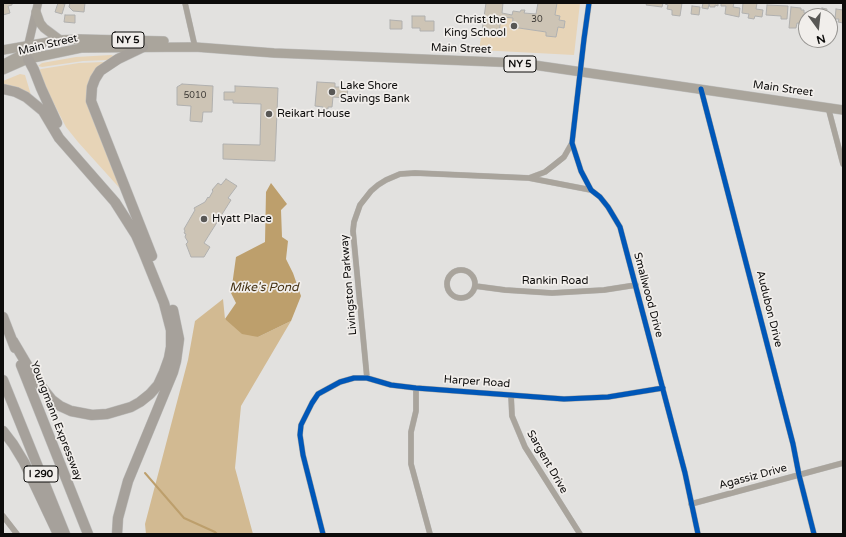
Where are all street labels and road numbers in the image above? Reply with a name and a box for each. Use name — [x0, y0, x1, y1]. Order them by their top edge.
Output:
street label: Main Street — [17, 32, 79, 58]
road number: NY 5 — [112, 32, 144, 48]
street label: Main Street — [431, 41, 491, 57]
road number: NY 5 — [504, 56, 536, 72]
street label: Main Street — [752, 78, 814, 100]
street label: Livingston Parkway — [338, 234, 360, 336]
street label: Smallwood Drive — [630, 251, 666, 339]
street label: Audubon Drive — [753, 269, 785, 349]
street label: Rankin Road — [522, 274, 588, 288]
street label: Youngmann Expressway — [27, 359, 85, 483]
street label: Harper Road — [443, 373, 511, 391]
street label: Sargent Drive — [524, 428, 570, 496]
street label: Agassiz Drive — [718, 462, 788, 492]
road number: I 290 — [24, 466, 58, 482]

